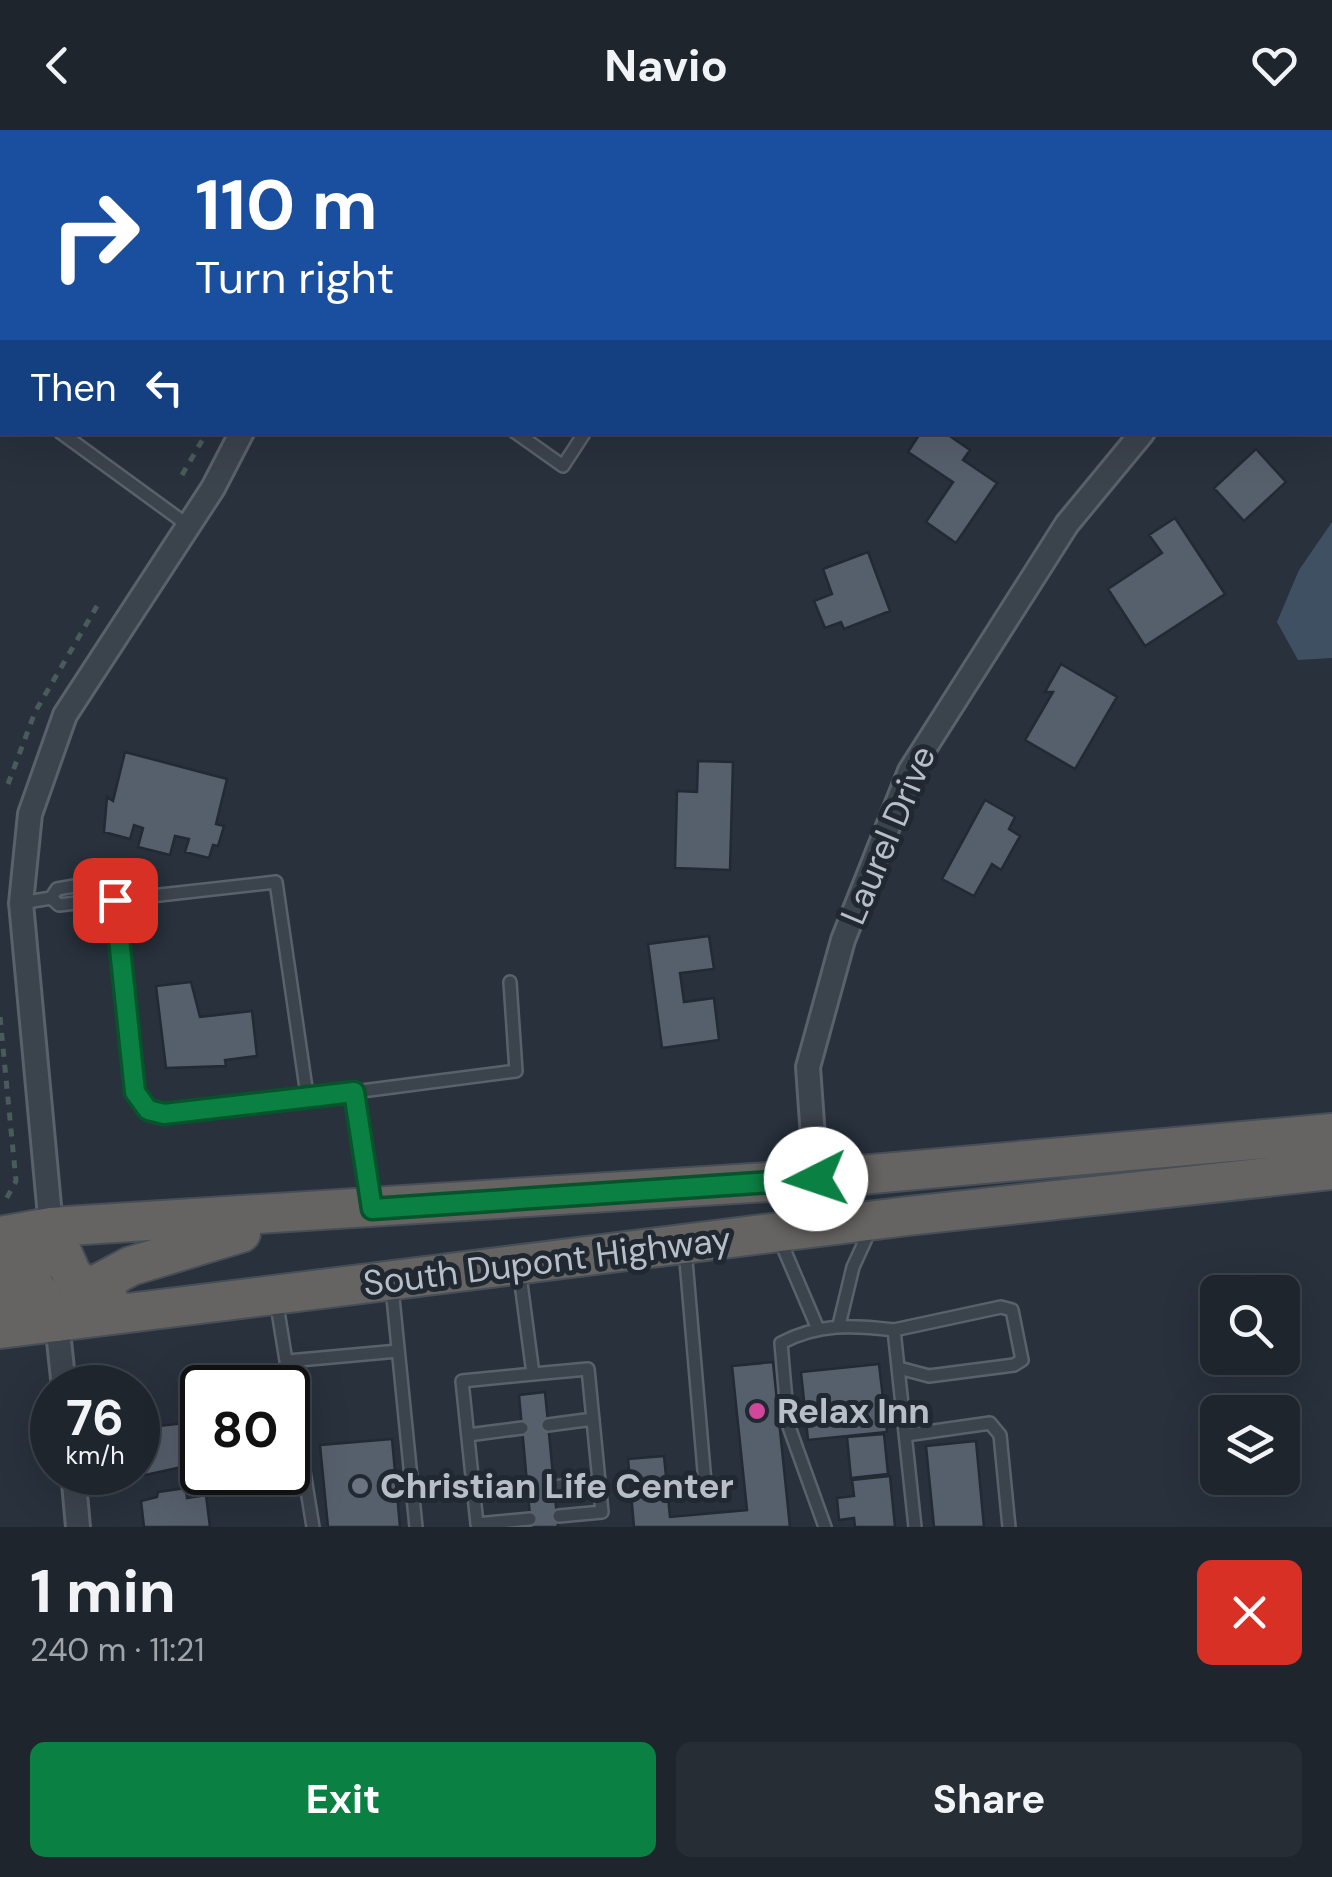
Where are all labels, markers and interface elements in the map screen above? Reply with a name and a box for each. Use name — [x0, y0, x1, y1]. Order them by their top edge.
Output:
text: Navio — [604, 36, 728, 95]
icon: back — [30, 38, 85, 93]
icon: heart — [1247, 38, 1302, 93]
text: 110 m — [195, 160, 378, 251]
icon: right — [30, 170, 160, 300]
text: Turn right — [195, 248, 394, 307]
icon: left — [137, 360, 192, 415]
text: Then — [30, 363, 117, 413]
street label: Laurel Drive — [830, 739, 946, 931]
pin — [73, 858, 158, 943]
icon: arrive — [88, 873, 143, 928]
position arrow — [764, 1127, 868, 1231]
street label: South Dupont Highway — [361, 1216, 733, 1306]
map controls — [1200, 1275, 1300, 1495]
button: search — [1200, 1275, 1300, 1375]
speed limit sign: 80 — [180, 1365, 310, 1495]
text: 76 — [66, 1385, 124, 1451]
place label: Relax Inn — [777, 1388, 930, 1434]
button: layers — [1200, 1395, 1300, 1495]
marker: Relax Inn — [746, 1400, 768, 1422]
text: km/h — [65, 1439, 125, 1472]
place label: Christian Life Center — [380, 1463, 734, 1509]
marker: Christian Life Center — [349, 1475, 371, 1497]
text: 1 min — [30, 1552, 176, 1631]
button: close — [1197, 1560, 1302, 1665]
text: 240 m · 11:21 — [30, 1629, 204, 1671]
button: Exit — [30, 1742, 656, 1857]
button: Share — [676, 1742, 1302, 1857]

